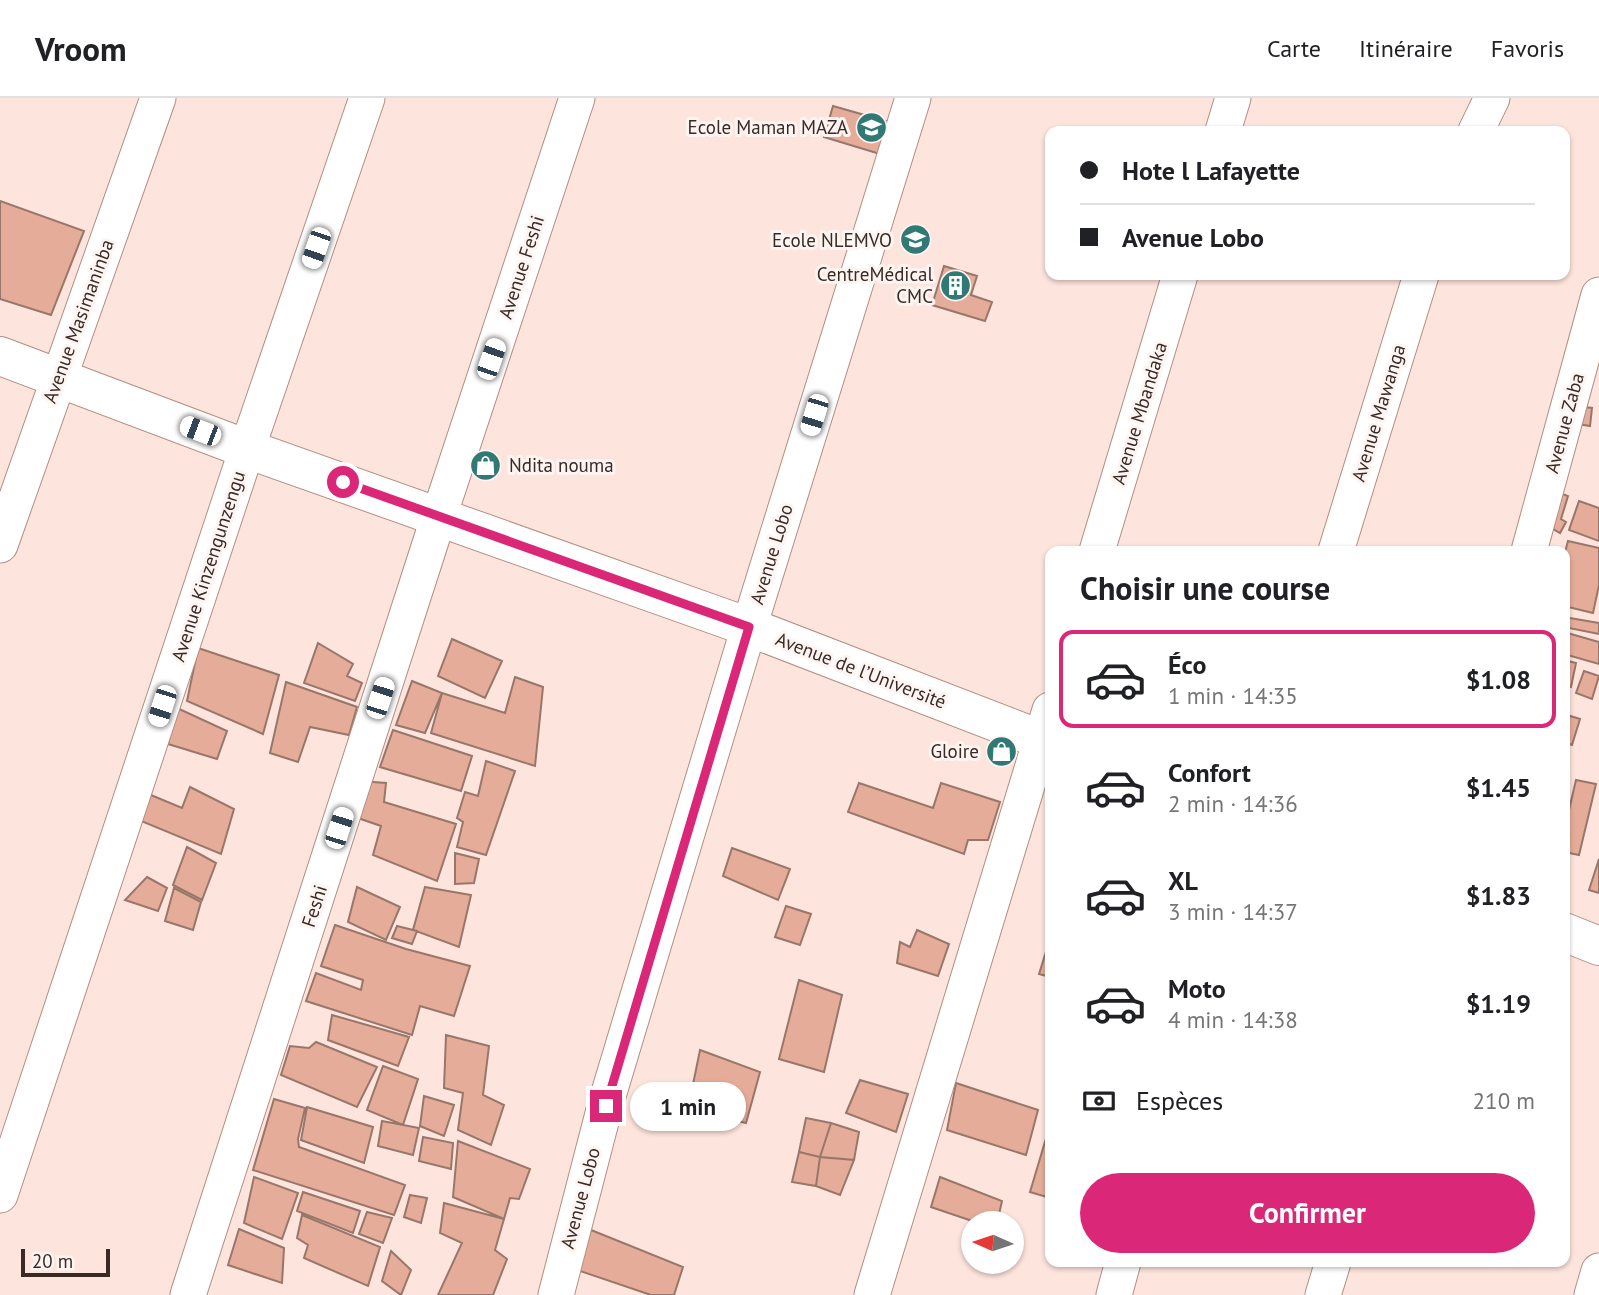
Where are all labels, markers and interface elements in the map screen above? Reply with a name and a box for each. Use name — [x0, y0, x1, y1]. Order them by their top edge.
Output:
text: Vroom — [35, 27, 127, 70]
text: Carte — [1267, 33, 1321, 64]
text: Itinéraire — [1359, 33, 1453, 64]
text: Favoris — [1491, 33, 1564, 64]
school or university icon: Ecole Maman MAZA — [854, 110, 888, 144]
place label: Ecole Maman MAZA — [687, 115, 848, 139]
text: Hote l Lafayette — [1122, 154, 1300, 187]
street label: Avenue Feshi — [493, 212, 549, 322]
text: Avenue Lobo — [1122, 221, 1264, 254]
school or university icon: Ecole NLEMVO — [898, 223, 932, 257]
car — [300, 225, 333, 271]
place label: Ecole NLEMVO — [772, 228, 892, 252]
street label: Avenue Masimaninba — [37, 236, 119, 406]
place label: CentreMédical CMC — [817, 262, 933, 308]
building icon: CentreMédical CMC — [939, 268, 973, 302]
car — [475, 336, 508, 382]
street label: Avenue Mbandaka — [1106, 339, 1172, 487]
street label: Avenue Mawanga — [1346, 341, 1410, 485]
street label: Avenue Zaba — [1539, 370, 1589, 476]
car — [798, 392, 831, 438]
car — [177, 414, 224, 448]
shop icon: Ndita nouma — [469, 448, 503, 482]
place label: Ndita nouma — [509, 453, 614, 477]
route start — [327, 466, 359, 498]
street label: Avenue Kinzengunzengu — [166, 468, 250, 664]
street label: Avenue Lobo — [744, 501, 798, 607]
text: Choisir une course — [1080, 567, 1330, 609]
street label: Avenue de l’Université — [772, 626, 950, 714]
icon: car — [1084, 648, 1147, 711]
text: Éco — [1168, 648, 1206, 681]
text: $1.08 — [1466, 663, 1531, 696]
car — [364, 675, 397, 721]
text: 1 min · 14:35 — [1168, 681, 1298, 710]
car — [146, 683, 179, 729]
shop icon: Gloire — [985, 734, 1019, 768]
place label: Gloire — [930, 739, 979, 763]
icon: car — [1084, 756, 1147, 819]
text: Confort — [1168, 756, 1251, 789]
text: $1.45 — [1466, 771, 1531, 804]
text: 2 min · 14:36 — [1168, 789, 1298, 818]
car — [323, 805, 356, 851]
icon: car — [1084, 864, 1147, 927]
text: XL — [1168, 864, 1198, 897]
text: $1.83 — [1466, 879, 1531, 912]
street label: Feshi — [296, 882, 332, 930]
text: 3 min · 14:37 — [1168, 897, 1298, 926]
icon: car — [1084, 972, 1147, 1035]
text: Moto — [1168, 972, 1226, 1005]
text: $1.19 — [1466, 987, 1531, 1020]
text: 4 min · 14:38 — [1168, 1005, 1298, 1034]
callout: 1 min — [630, 1082, 746, 1130]
icon: cash — [1080, 1082, 1118, 1120]
text: Espèces — [1136, 1084, 1223, 1117]
text: 210 m — [1473, 1086, 1535, 1115]
route end — [590, 1090, 622, 1122]
text: 1 min — [660, 1092, 716, 1121]
street label: Avenue Lobo — [555, 1145, 605, 1251]
button: Confirmer — [1080, 1173, 1535, 1253]
north arrow — [961, 1211, 1024, 1274]
map controls — [961, 1211, 1024, 1274]
scale bar — [21, 1246, 110, 1278]
text: 20 m — [32, 1249, 73, 1273]

